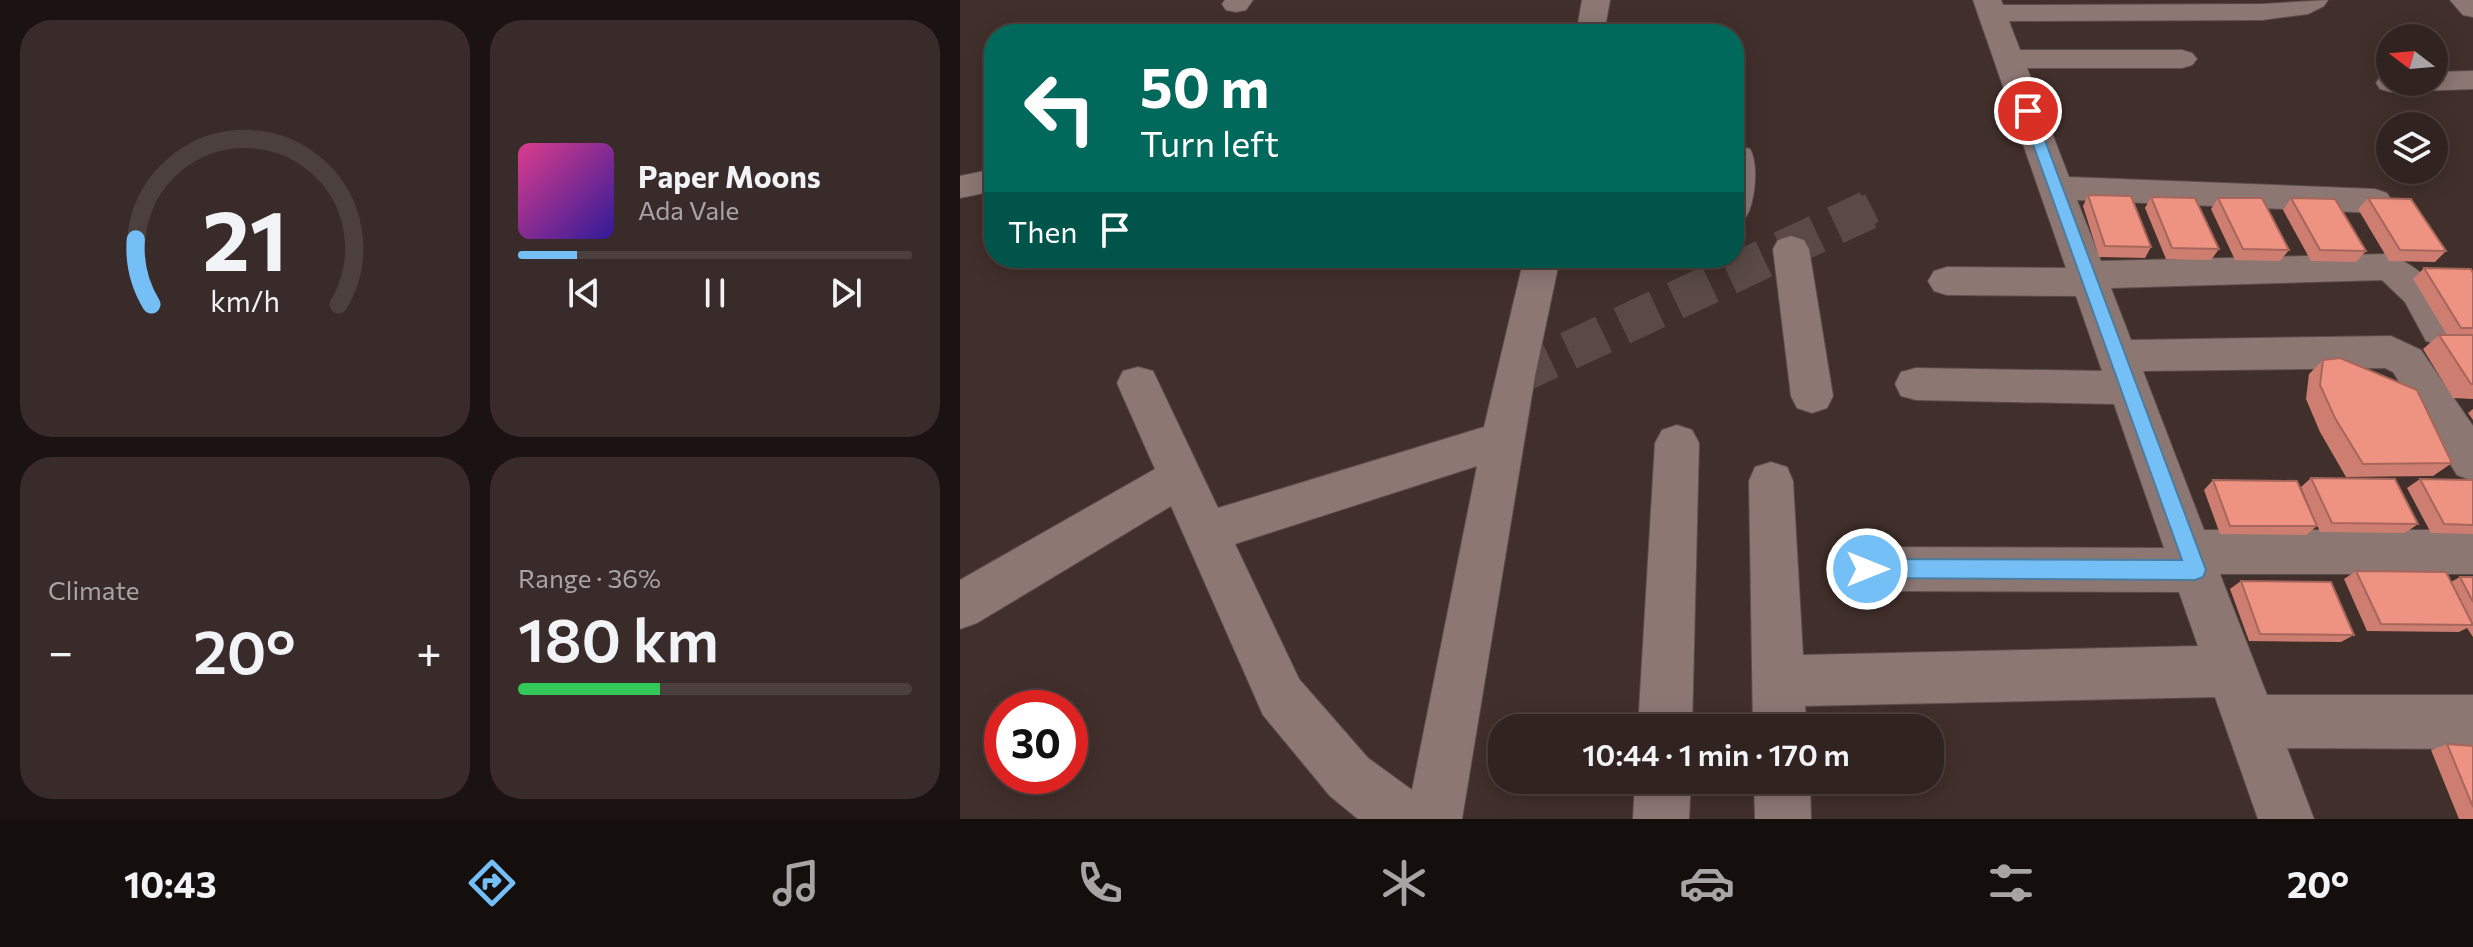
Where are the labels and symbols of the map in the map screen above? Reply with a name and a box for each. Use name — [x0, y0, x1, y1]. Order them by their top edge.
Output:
north arrow — [2376, 24, 2448, 96]
pin — [1994, 77, 2062, 145]
position arrow — [1825, 527, 1909, 611]
speed limit sign: 30 — [984, 690, 1088, 794]

